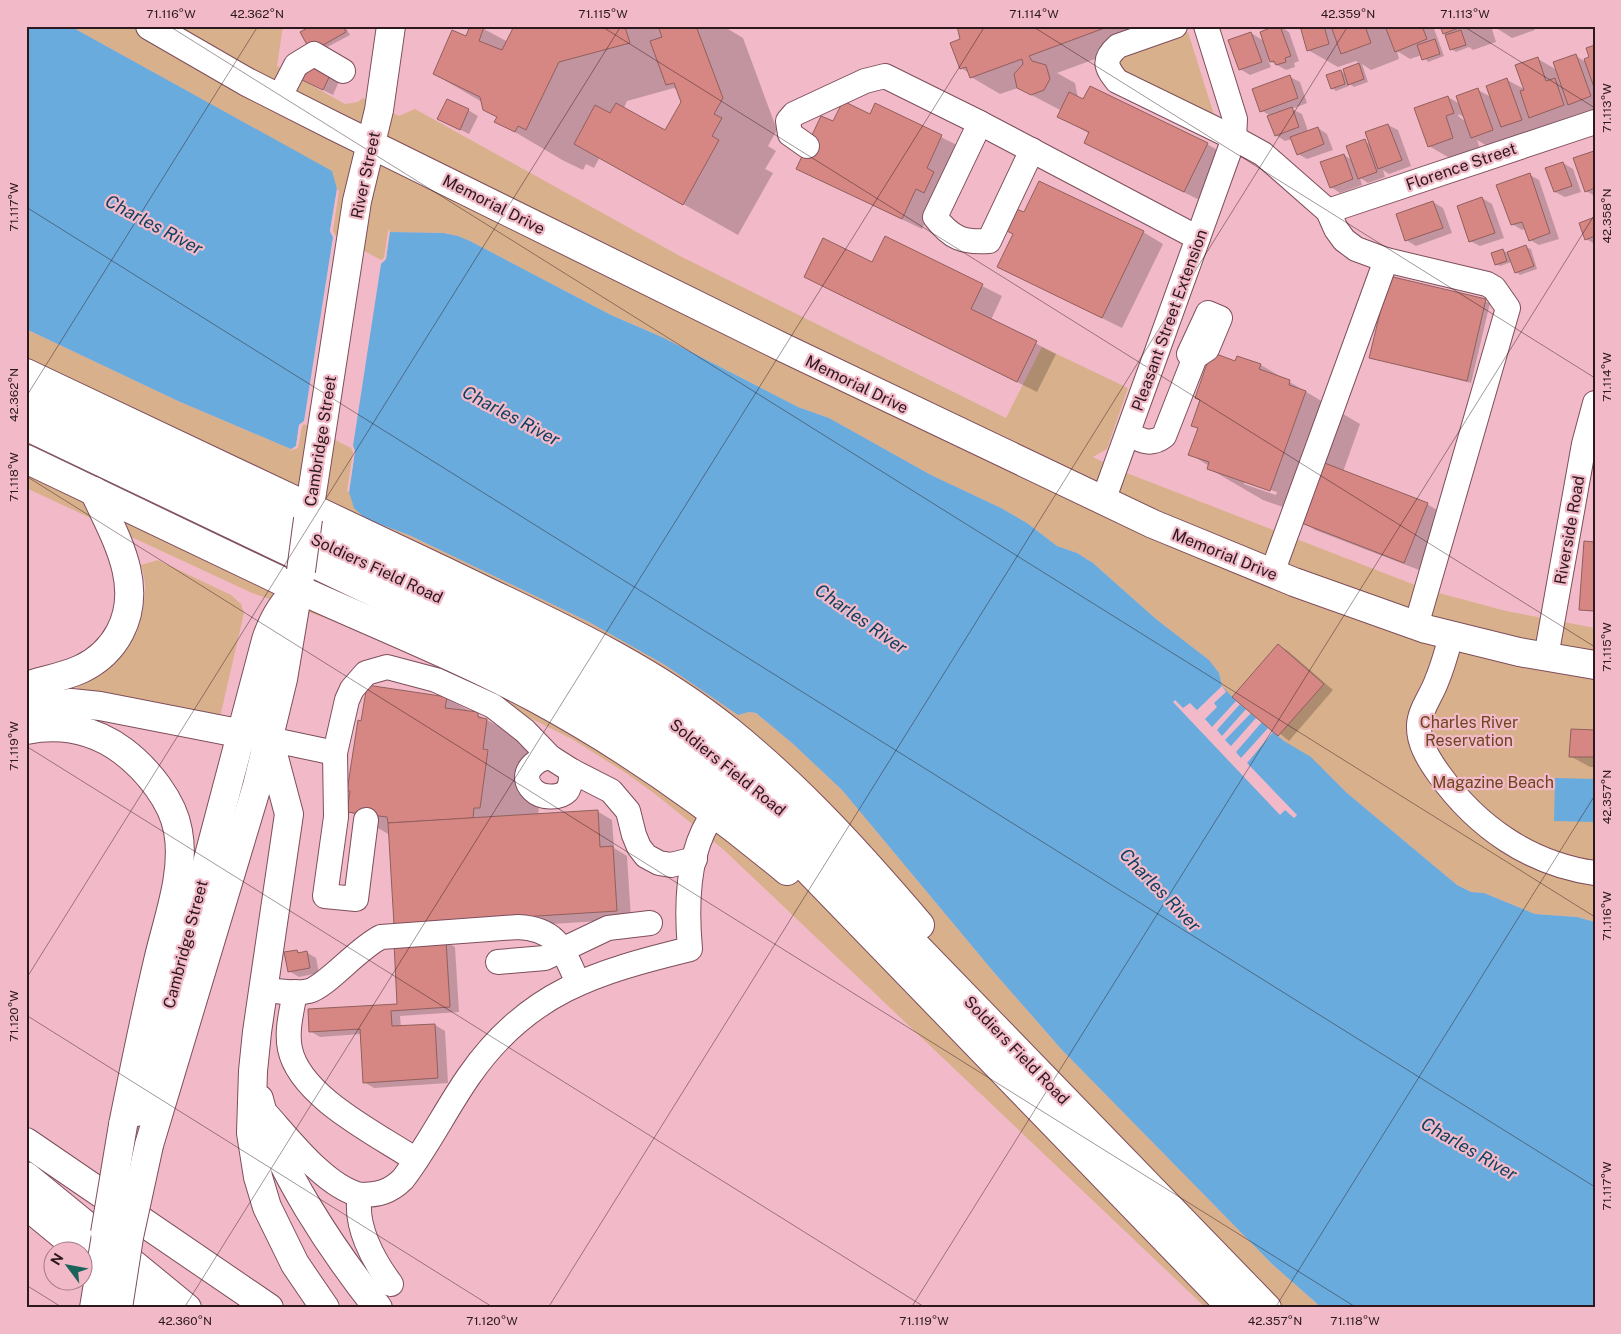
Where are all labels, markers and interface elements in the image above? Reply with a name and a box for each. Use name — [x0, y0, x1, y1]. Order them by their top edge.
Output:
text: 71.116°W — [146, 7, 196, 21]
text: 42.362°N — [230, 7, 284, 21]
text: 71.115°W — [578, 7, 628, 21]
text: 71.114°W — [1009, 7, 1059, 21]
text: 42.359°N — [1321, 7, 1375, 21]
text: 71.113°W — [1440, 7, 1490, 21]
text: 71.113°W — [1600, 83, 1614, 133]
street label: River Street — [347, 130, 384, 220]
street label: Florence Street — [1403, 139, 1519, 194]
street label: Memorial Drive — [440, 171, 548, 238]
text: 71.117°W — [7, 182, 21, 232]
text: 42.358°N — [1600, 188, 1614, 244]
water label: Charles River — [102, 190, 207, 259]
street label: Pleasant Street Extension — [1128, 227, 1211, 414]
street label: Memorial Drive — [802, 351, 911, 418]
text: 71.114°W — [1600, 352, 1614, 402]
text: 42.362°N — [7, 368, 21, 422]
street label: Cambridge Street — [301, 374, 340, 508]
water label: Charles River — [459, 381, 564, 450]
text: 71.118°W — [7, 452, 21, 502]
street label: Riverside Road — [1551, 474, 1588, 586]
street label: Memorial Drive — [1169, 525, 1280, 584]
street label: Soldiers Field Road — [308, 530, 446, 607]
water label: Charles River — [811, 579, 911, 658]
text: 71.115°W — [1600, 622, 1614, 672]
park label: Charles River Reservation — [1420, 713, 1518, 750]
street label: Soldiers Field Road — [666, 715, 789, 820]
text: 71.119°W — [7, 721, 21, 771]
text: 42.357°N — [1600, 770, 1614, 824]
park label: Magazine Beach — [1432, 773, 1554, 792]
water label: Charles River — [1116, 844, 1205, 936]
street label: Cambridge Street — [159, 878, 212, 1010]
text: 71.116°W — [1600, 891, 1614, 941]
text: 71.120°W — [7, 990, 21, 1042]
street label: Soldiers Field Road — [960, 992, 1073, 1108]
water label: Charles River — [1417, 1113, 1521, 1185]
text: 71.117°W — [1600, 1161, 1614, 1211]
north arrow — [42, 1242, 92, 1292]
text: N — [47, 1250, 67, 1268]
text: 42.360°N — [158, 1314, 212, 1328]
text: 71.120°W — [466, 1314, 518, 1328]
text: 71.119°W — [899, 1314, 949, 1328]
text: 42.357°N — [1248, 1314, 1302, 1328]
text: 71.118°W — [1330, 1314, 1380, 1328]

